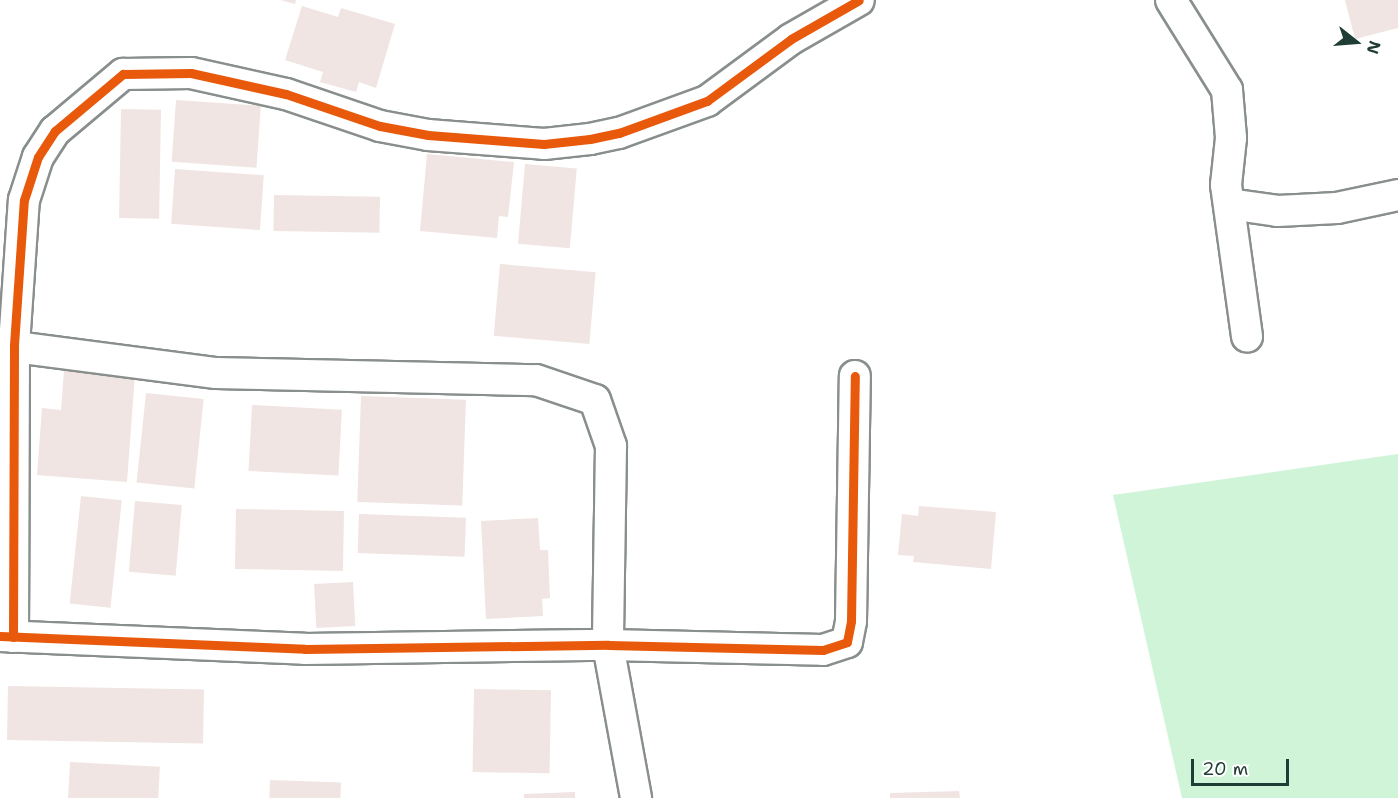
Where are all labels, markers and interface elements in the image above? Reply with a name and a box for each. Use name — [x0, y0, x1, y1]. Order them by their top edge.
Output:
north arrow — [1326, 12, 1386, 72]
text: N — [1362, 38, 1386, 57]
scale bar — [1194, 747, 1292, 785]
text: 20 m — [1202, 757, 1248, 781]

